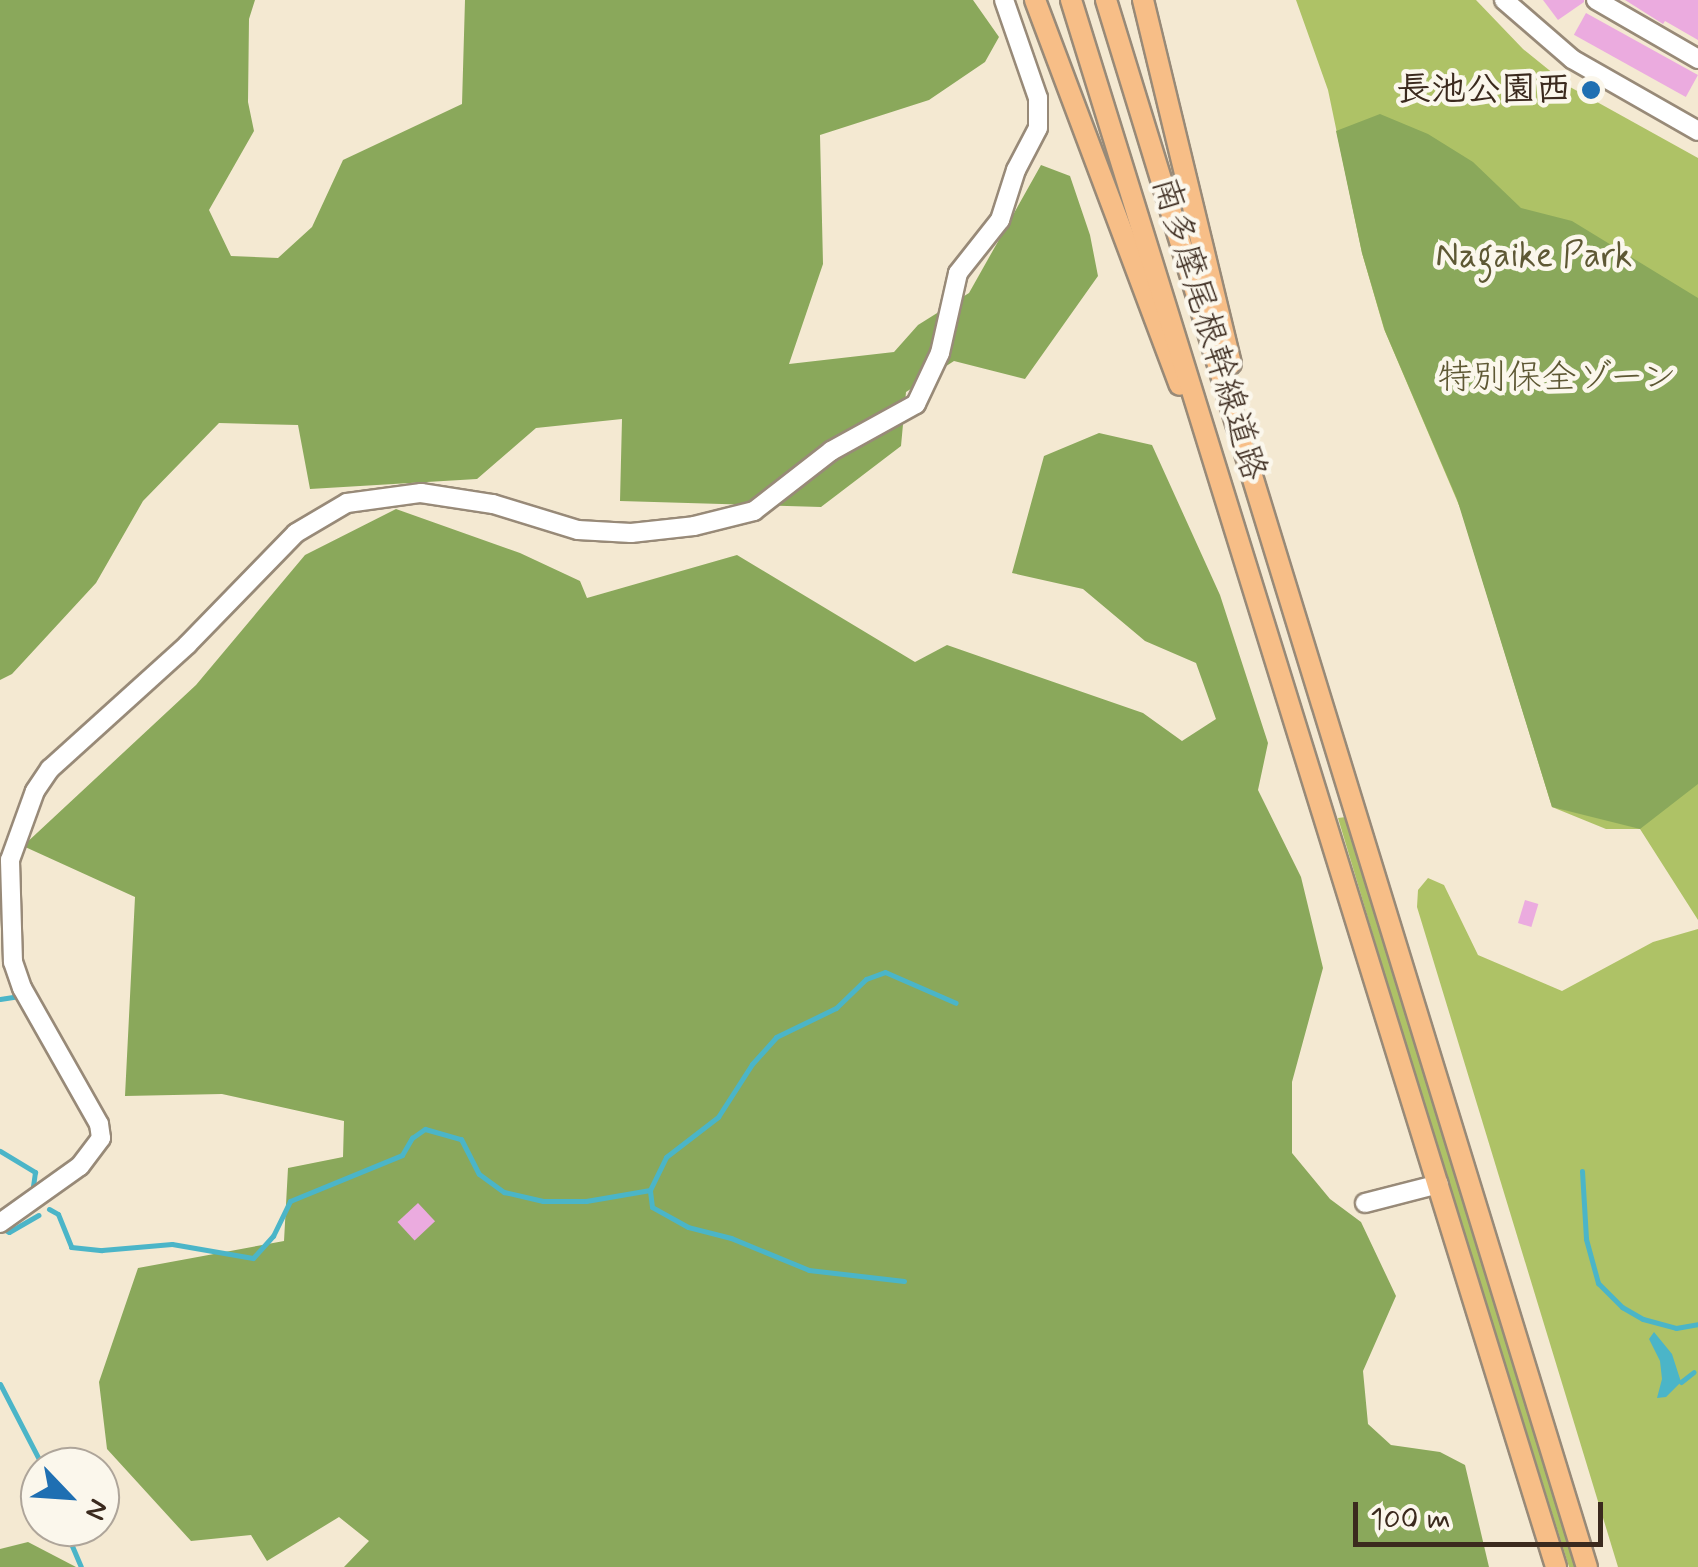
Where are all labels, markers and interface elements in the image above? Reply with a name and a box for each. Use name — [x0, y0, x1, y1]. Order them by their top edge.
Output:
place label: 長池公園西 — [1396, 69, 1571, 111]
marker: 長池公園西 — [1580, 79, 1602, 101]
street label: 南多摩尾根幹線道路 — [1143, 172, 1275, 486]
park label: Nagaike Park — [1436, 235, 1632, 277]
park label: 特別保全ゾーン — [1436, 357, 1678, 399]
north arrow — [20, 1447, 120, 1547]
scale bar — [1358, 1482, 1608, 1544]
text: N — [75, 1493, 117, 1525]
text: 100 m — [1370, 1500, 1451, 1539]

